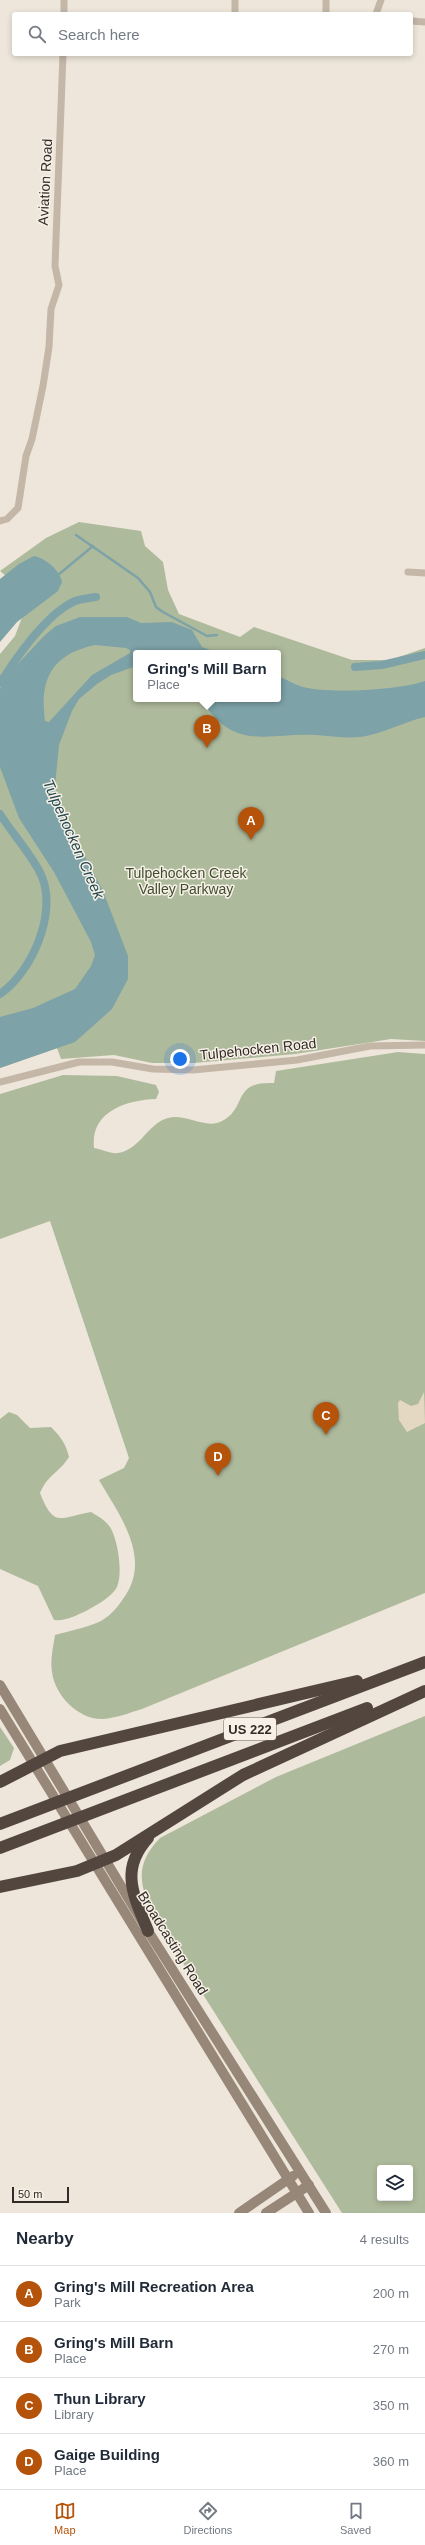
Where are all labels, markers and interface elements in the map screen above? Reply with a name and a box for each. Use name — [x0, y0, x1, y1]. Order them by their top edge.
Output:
search box — [12, 12, 413, 56]
icon: search — [26, 23, 48, 45]
text: Search here — [58, 26, 140, 43]
street label: Aviation Road — [35, 138, 55, 226]
popup — [133, 650, 281, 702]
text: Gring's Mill Barn — [147, 660, 267, 677]
text: Place — [147, 677, 180, 692]
pin: B — [194, 715, 220, 748]
water label: Tulpehocken Creek — [40, 777, 109, 903]
pin: A — [238, 807, 264, 840]
park label: Tulpehocken Creek Valley Parkway — [126, 865, 247, 897]
street label: Tulpehocken Road — [199, 1035, 317, 1063]
your location — [170, 1049, 190, 1069]
pin: C — [313, 1402, 339, 1435]
pin: D — [205, 1443, 231, 1476]
road number: US 222 — [224, 1718, 276, 1740]
street label: Broadcasting Road — [135, 1888, 211, 1998]
map controls — [377, 2165, 413, 2201]
button: layers — [377, 2165, 413, 2201]
scale bar — [12, 2185, 69, 2204]
text: 50 m — [18, 2188, 42, 2200]
text: Nearby — [16, 2229, 74, 2248]
text: 4 results — [360, 2232, 409, 2247]
text: Gring's Mill Recreation Area — [54, 2278, 254, 2295]
text: A — [24, 2286, 34, 2301]
text: 200 m — [373, 2286, 409, 2301]
text: Park — [54, 2295, 81, 2310]
text: Gring's Mill Barn — [54, 2334, 173, 2351]
text: B — [24, 2342, 34, 2357]
text: 270 m — [373, 2342, 409, 2357]
text: Place — [54, 2351, 87, 2366]
text: Thun Library — [54, 2390, 146, 2407]
text: C — [24, 2398, 34, 2413]
text: 350 m — [373, 2398, 409, 2413]
text: Library — [54, 2407, 94, 2422]
text: Gaige Building — [54, 2446, 160, 2463]
text: D — [24, 2454, 34, 2469]
text: 360 m — [373, 2454, 409, 2469]
text: Place — [54, 2463, 87, 2478]
tab: Map — [54, 2500, 76, 2536]
tab: Directions — [183, 2500, 232, 2536]
tab: Saved — [340, 2500, 371, 2536]

